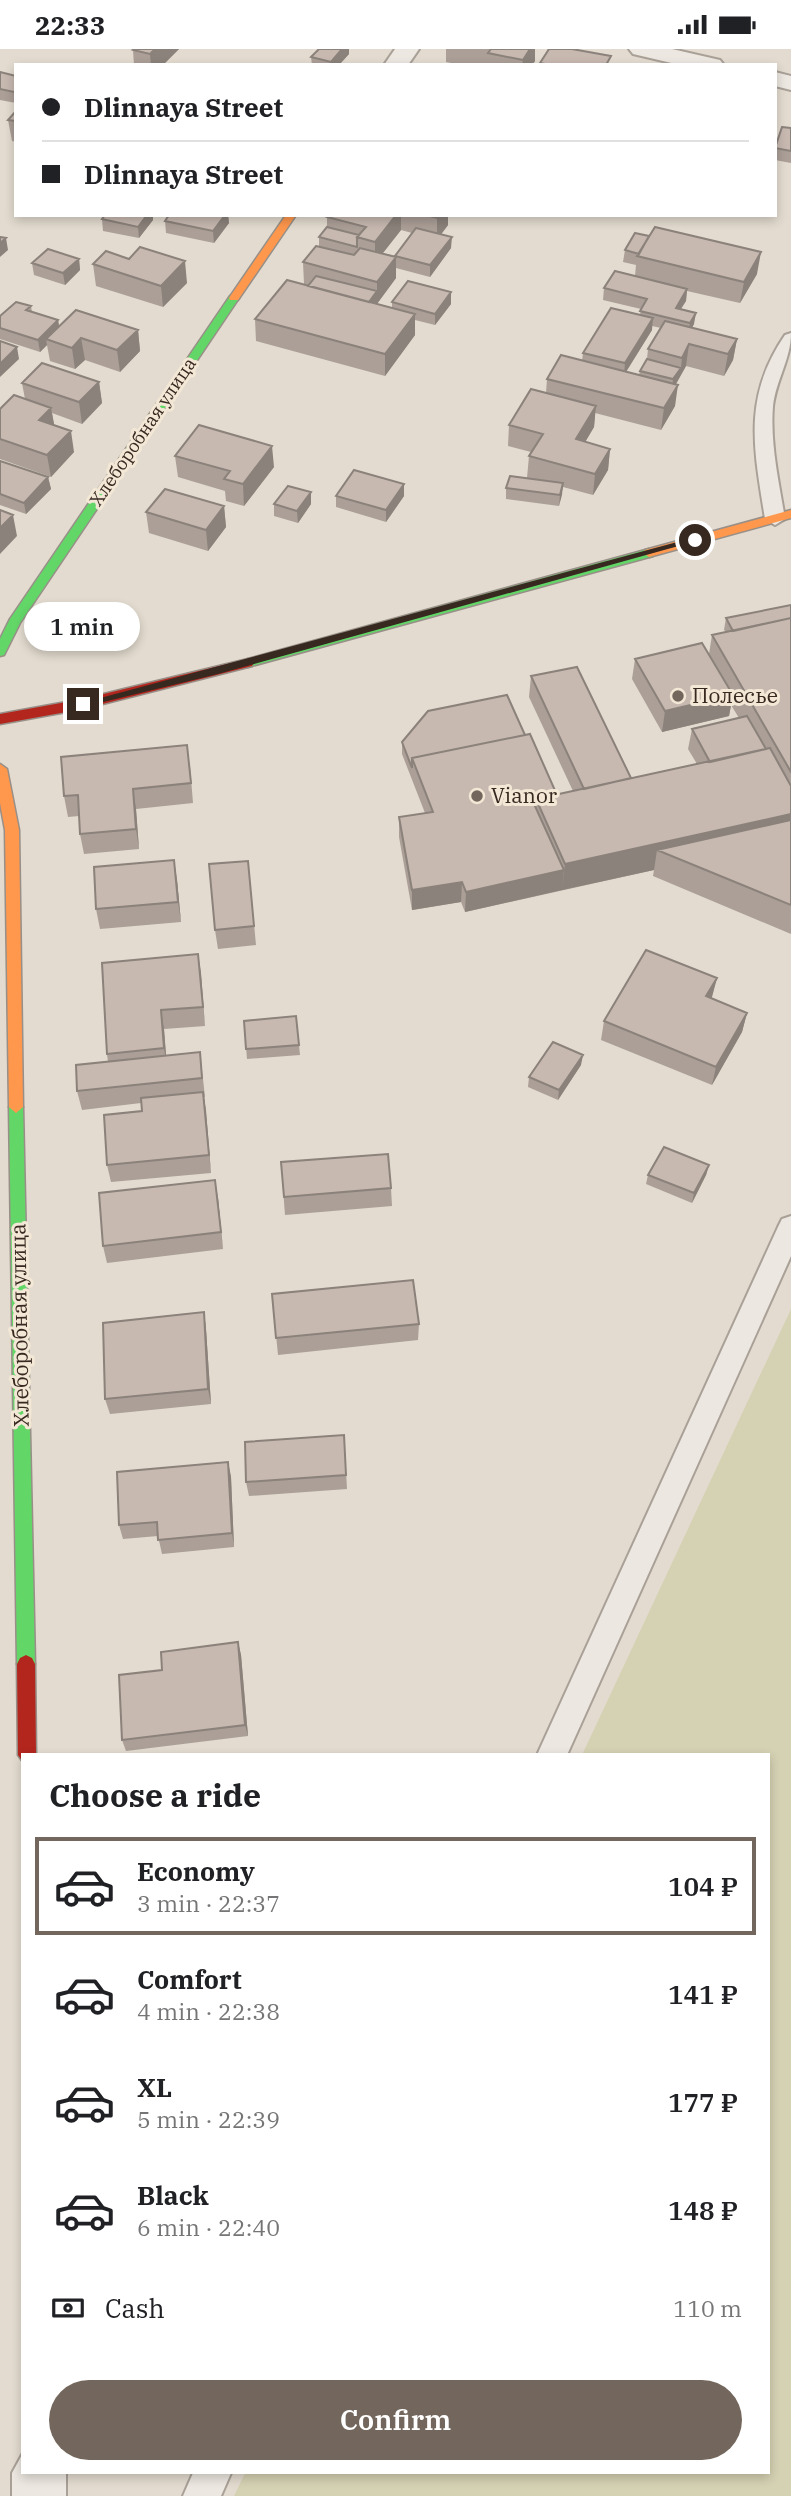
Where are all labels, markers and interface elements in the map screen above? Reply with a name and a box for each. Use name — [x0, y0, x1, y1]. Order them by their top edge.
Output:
text: 22:33 — [35, 8, 105, 42]
text: Dlinnaya Street — [84, 90, 283, 124]
text: Dlinnaya Street — [84, 157, 283, 191]
street label: Хлеборобная улица — [84, 353, 201, 510]
route start — [679, 524, 711, 556]
callout: 1 min — [25, 603, 141, 651]
text: 1 min — [50, 611, 114, 641]
place label: Полесье — [692, 681, 778, 709]
route end — [67, 688, 99, 720]
marker: Полесье — [670, 688, 686, 704]
place label: Vianor — [491, 781, 558, 809]
marker: Vianor — [469, 788, 485, 804]
street label: Хлеборобная улица — [3, 1223, 35, 1427]
text: Choose a ride — [49, 1774, 261, 1816]
text: Economy — [137, 1854, 255, 1888]
icon: car — [53, 1855, 116, 1918]
text: 104 ₽ — [668, 1869, 738, 1903]
text: 3 min · 22:37 — [137, 1888, 280, 1918]
text: Comfort — [137, 1962, 242, 1996]
icon: car — [53, 1963, 116, 2026]
text: 141 ₽ — [668, 1977, 738, 2011]
text: 4 min · 22:38 — [137, 1996, 280, 2026]
text: XL — [137, 2070, 172, 2104]
icon: car — [53, 2071, 116, 2134]
text: 177 ₽ — [668, 2085, 738, 2119]
text: 5 min · 22:39 — [137, 2104, 280, 2134]
text: Black — [137, 2178, 209, 2212]
icon: car — [53, 2179, 116, 2242]
text: 148 ₽ — [668, 2193, 738, 2227]
text: 6 min · 22:40 — [137, 2212, 280, 2242]
icon: cash — [49, 2289, 87, 2327]
text: Cash — [105, 2291, 165, 2325]
text: 110 m — [673, 2293, 742, 2323]
button: Confirm — [49, 2380, 742, 2460]

